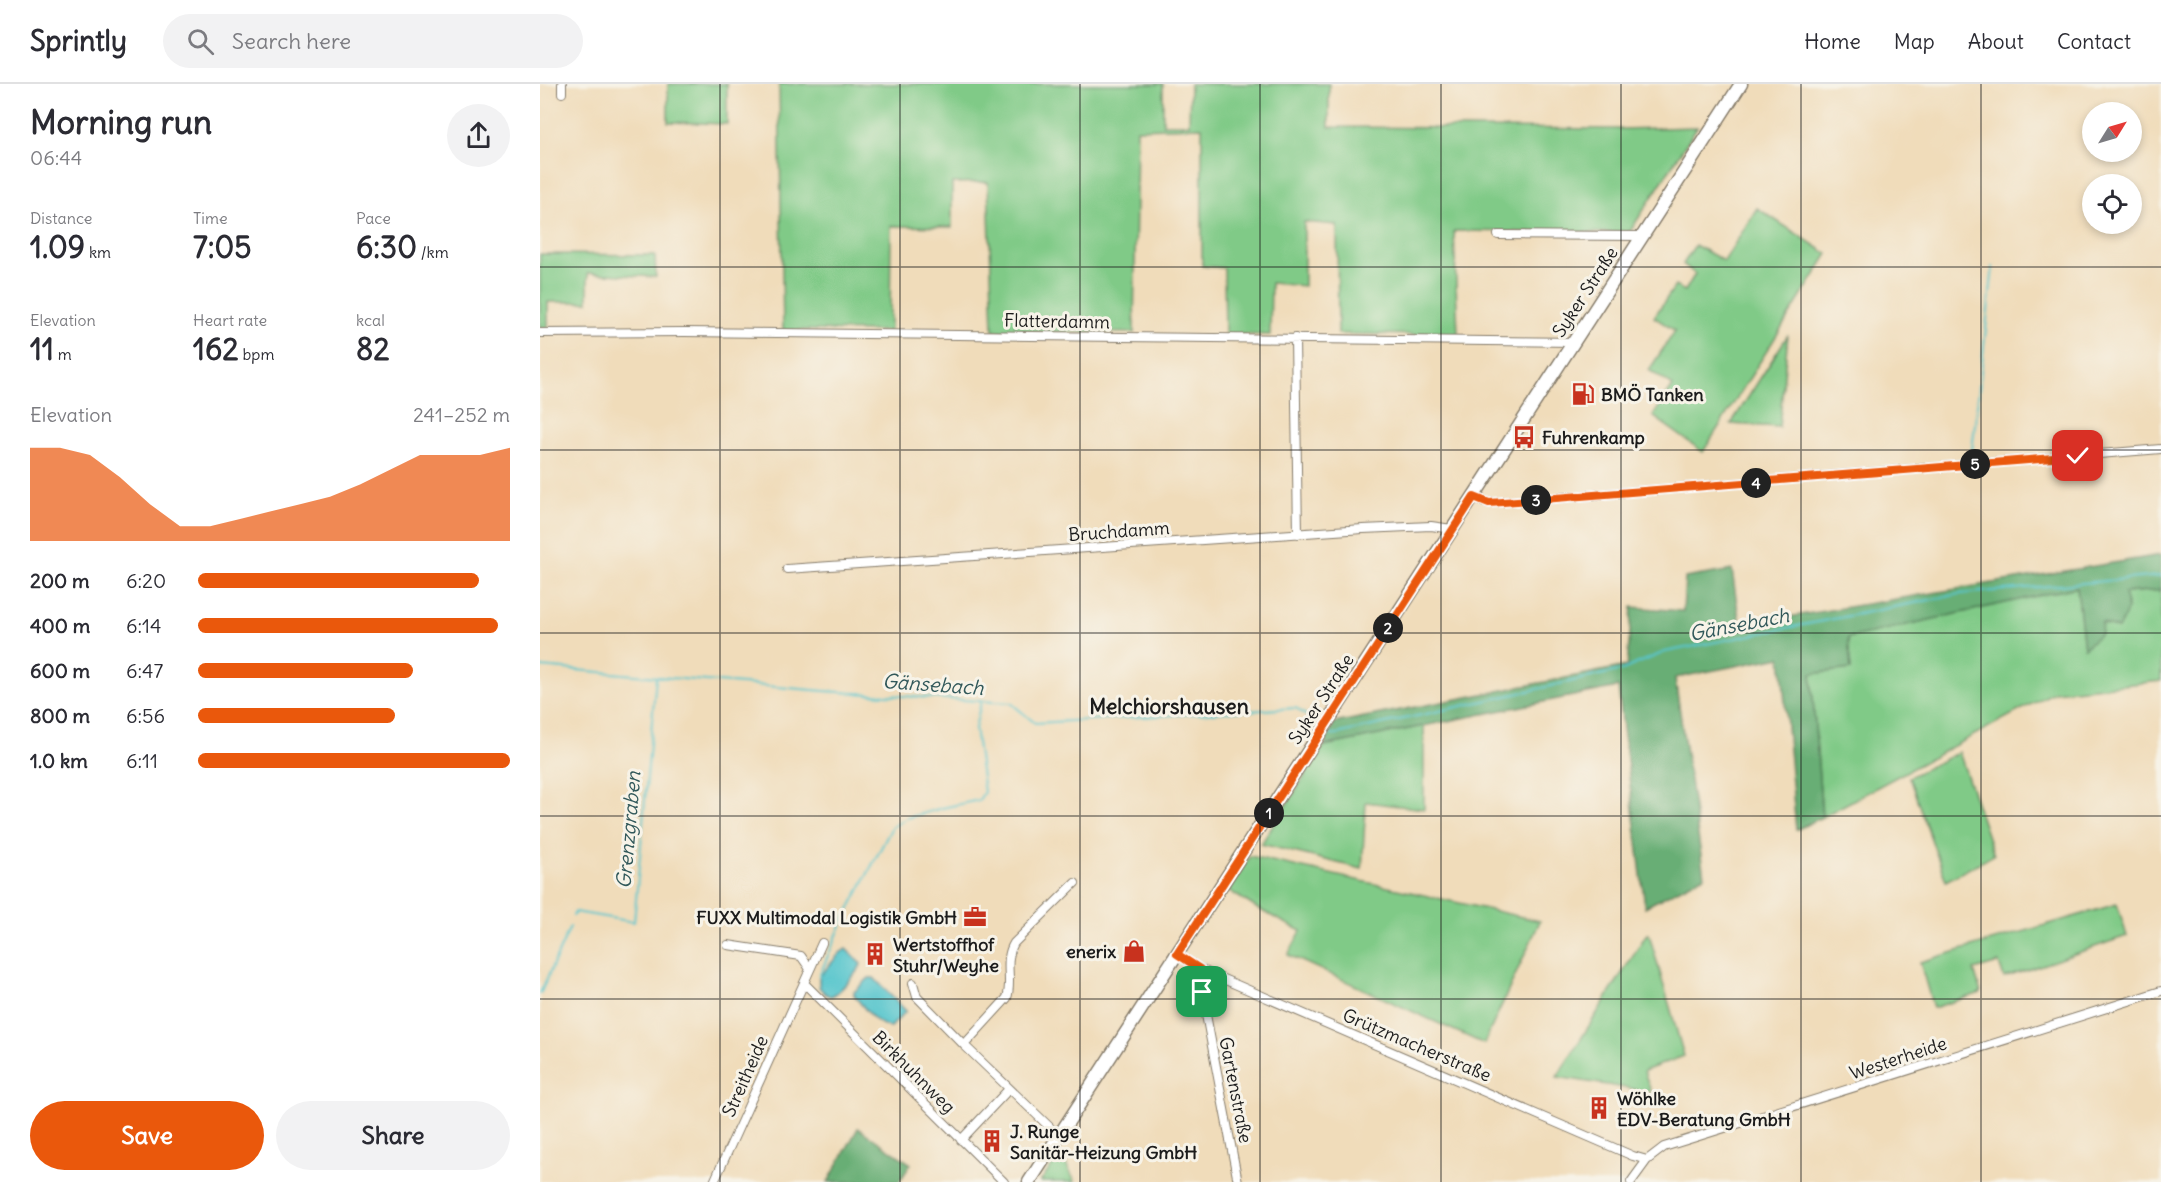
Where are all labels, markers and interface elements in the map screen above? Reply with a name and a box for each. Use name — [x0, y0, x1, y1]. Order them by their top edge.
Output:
search box — [163, 14, 583, 68]
text: Sprintly — [30, 23, 127, 59]
icon: search — [184, 25, 217, 58]
text: Search here — [232, 27, 351, 55]
text: Home — [1804, 28, 1861, 55]
text: Map — [1894, 28, 1935, 55]
text: About — [1968, 28, 2024, 55]
text: Contact — [2057, 28, 2131, 55]
text: Morning run — [30, 101, 212, 143]
north arrow — [2082, 102, 2142, 162]
map controls — [2082, 102, 2142, 234]
button: share — [447, 104, 510, 167]
text: 06:44 — [30, 145, 82, 170]
button: locate — [2082, 174, 2142, 234]
text: Distance — [30, 208, 92, 228]
text: Time — [193, 208, 228, 228]
text: Pace — [356, 208, 391, 228]
text: 1.09 — [30, 228, 85, 266]
text: 7:05 — [193, 228, 251, 266]
text: 6:30 — [356, 228, 417, 266]
text: km — [85, 242, 111, 262]
text: /km — [417, 242, 449, 262]
street label: Syker Straße — [1547, 242, 1623, 342]
street label: Flatterdamm — [1004, 309, 1110, 333]
text: Elevation — [30, 310, 96, 330]
text: Heart rate — [193, 310, 267, 330]
text: kcal — [356, 310, 385, 330]
text: 11 — [30, 330, 54, 368]
text: 162 — [193, 330, 239, 368]
text: 82 — [356, 330, 390, 368]
text: m — [54, 344, 72, 364]
text: bpm — [239, 344, 274, 364]
fuel station icon: BMÖ Tanken — [1570, 381, 1596, 407]
place label: BMÖ Tanken — [1601, 383, 1704, 406]
text: Elevation — [30, 402, 112, 427]
text: 241–252 m — [413, 402, 510, 427]
bus stop icon: Fuhrenkamp — [1511, 424, 1537, 450]
place label: Fuhrenkamp — [1542, 426, 1645, 449]
pin — [2052, 430, 2103, 481]
icon: check — [2061, 439, 2094, 472]
pin: 5 — [1960, 449, 1990, 479]
text: 5 — [1970, 454, 1980, 474]
pin: 4 — [1741, 468, 1771, 498]
text: 4 — [1751, 473, 1761, 493]
pin: 3 — [1521, 485, 1551, 515]
text: 3 — [1531, 490, 1541, 510]
street label: Bruchdamm — [1068, 516, 1171, 546]
text: 200 m — [30, 568, 90, 593]
text: 6:20 — [126, 568, 166, 593]
water label: Gänsebach — [1687, 602, 1792, 646]
text: 400 m — [30, 613, 90, 638]
text: 6:14 — [126, 613, 162, 638]
pin: 2 — [1373, 613, 1403, 643]
text: 2 — [1384, 618, 1392, 638]
street label: Syker Straße — [1283, 649, 1359, 749]
text: 600 m — [30, 658, 90, 683]
text: 6:47 — [126, 658, 163, 683]
water label: Gänsebach — [882, 668, 985, 700]
district label: Melchiorshausen — [1089, 693, 1249, 720]
text: 800 m — [30, 703, 90, 728]
text: 6:56 — [126, 703, 165, 728]
text: 1.0 km — [30, 748, 88, 773]
text: 6:11 — [126, 748, 158, 773]
water label: Grenzgraben — [610, 770, 646, 890]
pin: 1 — [1254, 798, 1284, 828]
text: 1 — [1266, 803, 1272, 823]
office icon: FUXX Multimodal Logistik GmbH — [962, 904, 988, 930]
place label: FUXX Multimodal Logistik GmbH — [696, 906, 957, 929]
place label: Wertstoffhof Stuhr/Weyhe — [893, 933, 999, 977]
shop icon: enerix — [1121, 938, 1147, 964]
place label: enerix — [1066, 940, 1116, 963]
building icon: Wertstoffhof Stuhr/Weyhe — [862, 941, 888, 967]
pin — [1176, 966, 1227, 1017]
icon: arrive — [1185, 975, 1218, 1008]
street label: Grützmacherstraße — [1339, 1003, 1495, 1087]
street label: Birkhuhnweg — [868, 1026, 960, 1118]
street label: Westerheide — [1846, 1031, 1950, 1085]
street label: Streitheide — [717, 1032, 773, 1120]
street label: Gartenstraße — [1214, 1035, 1258, 1145]
place label: Wöhlke EDV-Beratung GmbH — [1617, 1087, 1791, 1131]
building icon: Wöhlke EDV-Beratung GmbH — [1586, 1095, 1612, 1121]
button: Save — [30, 1101, 264, 1170]
button: Share — [276, 1101, 510, 1170]
place label: J. Runge Sanitär-Heizung GmbH — [1010, 1120, 1197, 1164]
building icon: J. Runge Sanitär-Heizung GmbH — [979, 1128, 1005, 1154]

